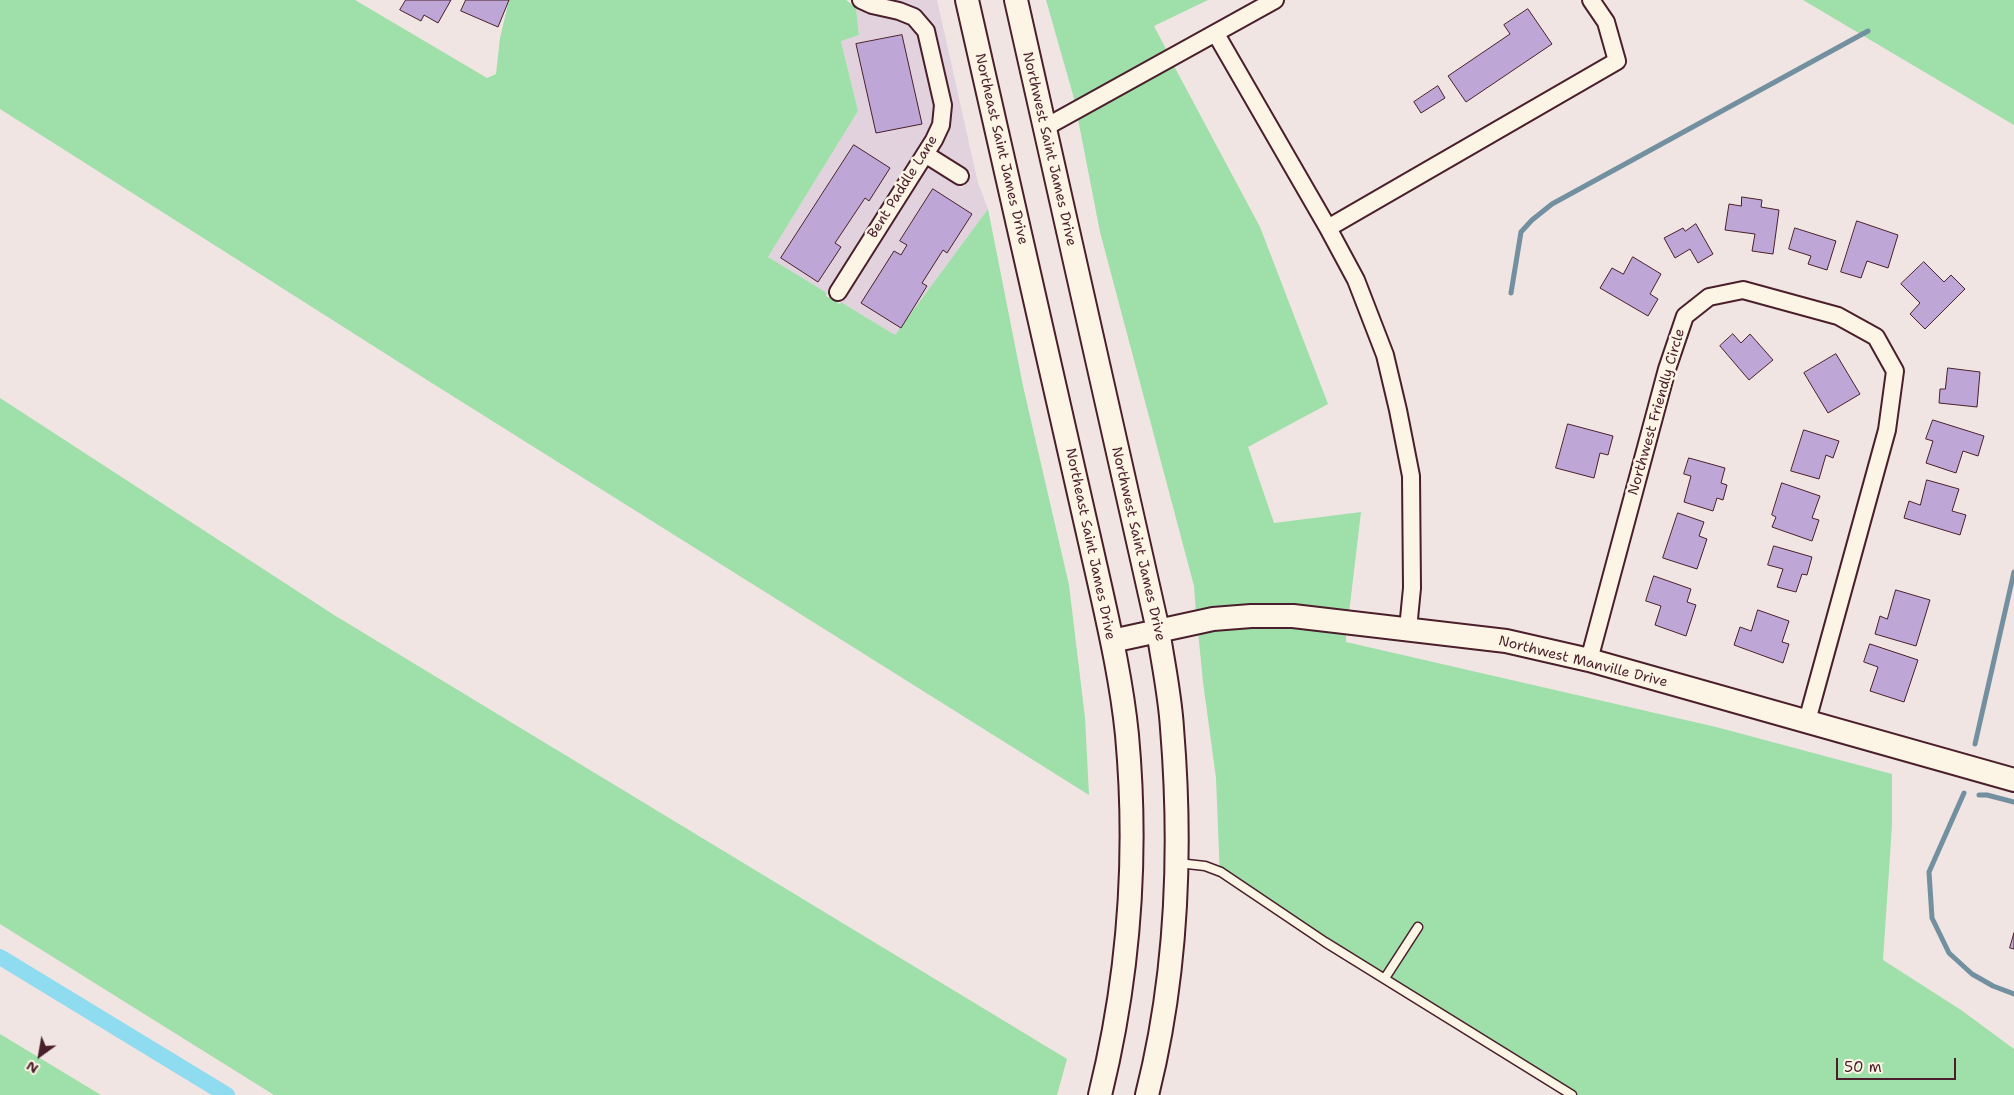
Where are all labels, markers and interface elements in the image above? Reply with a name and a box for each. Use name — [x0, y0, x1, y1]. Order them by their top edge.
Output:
street label: Northwest Saint James Drive — [1018, 50, 1080, 248]
street label: Northeast Saint James Drive — [971, 52, 1031, 246]
street label: Bent Paddle Lane — [865, 132, 941, 242]
street label: Northwest Friendly Circle — [1625, 327, 1689, 497]
street label: Northwest Saint James Drive — [1107, 445, 1169, 643]
street label: Northeast Saint James Drive — [1061, 447, 1119, 641]
street label: Northwest Manville Drive — [1497, 633, 1669, 691]
north arrow — [15, 1030, 65, 1080]
scale bar — [1839, 1048, 1959, 1080]
text: N — [23, 1057, 42, 1078]
text: 50 m — [1844, 1057, 1882, 1077]

